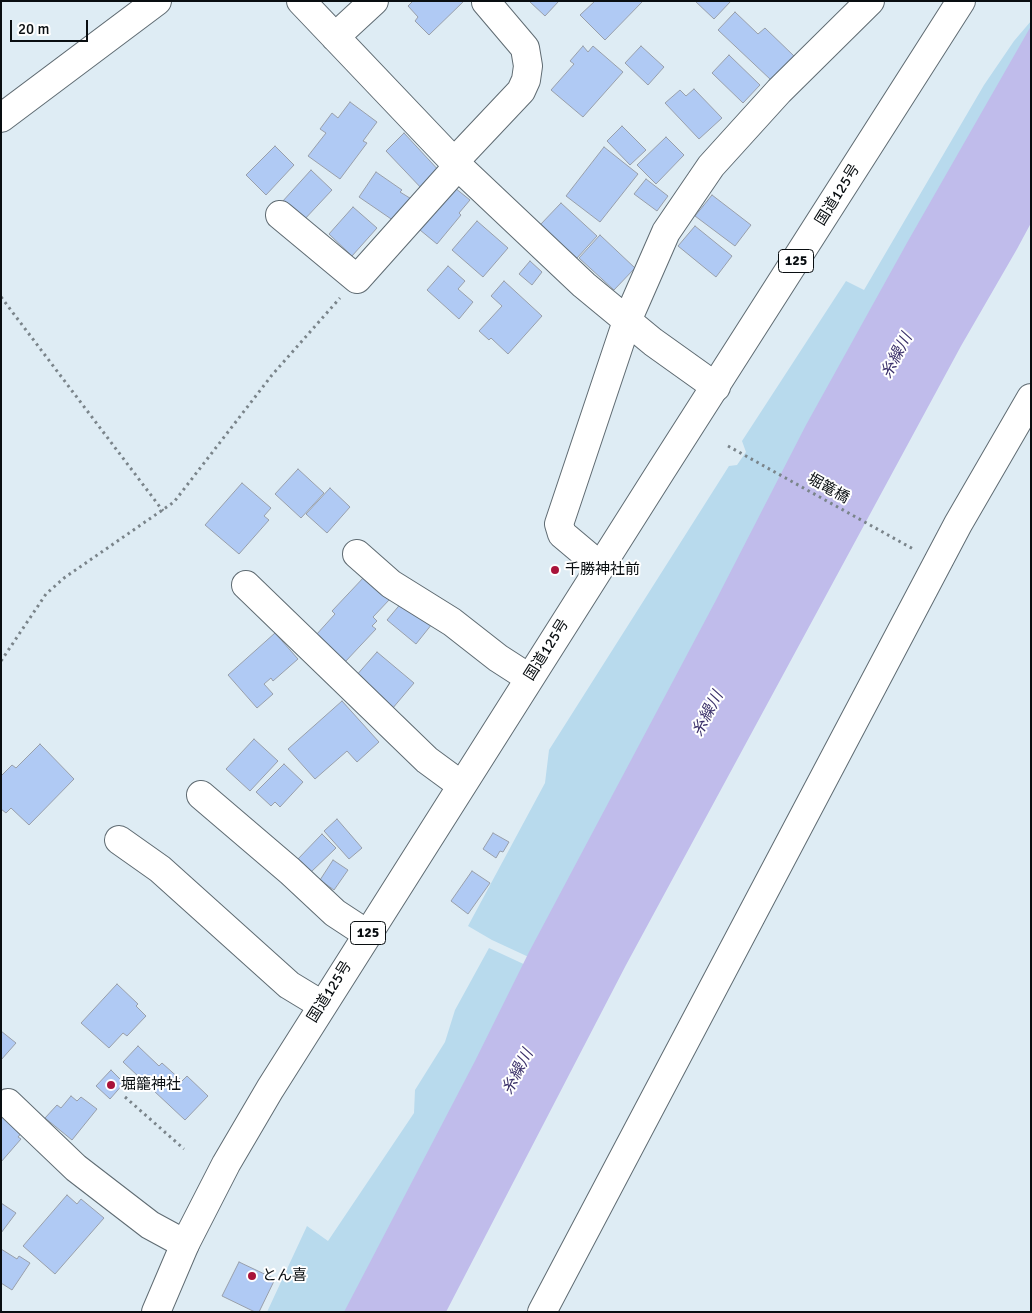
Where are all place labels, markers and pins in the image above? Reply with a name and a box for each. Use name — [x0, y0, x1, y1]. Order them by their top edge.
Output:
place label: 千勝神社前 — [565, 561, 640, 579]
marker: 千勝神社前 — [549, 564, 561, 576]
place label: 堀籠神社 — [121, 1076, 181, 1094]
marker: 堀籠神社 — [105, 1079, 117, 1091]
place label: とん喜 — [262, 1267, 307, 1285]
marker: とん喜 — [246, 1270, 258, 1282]

